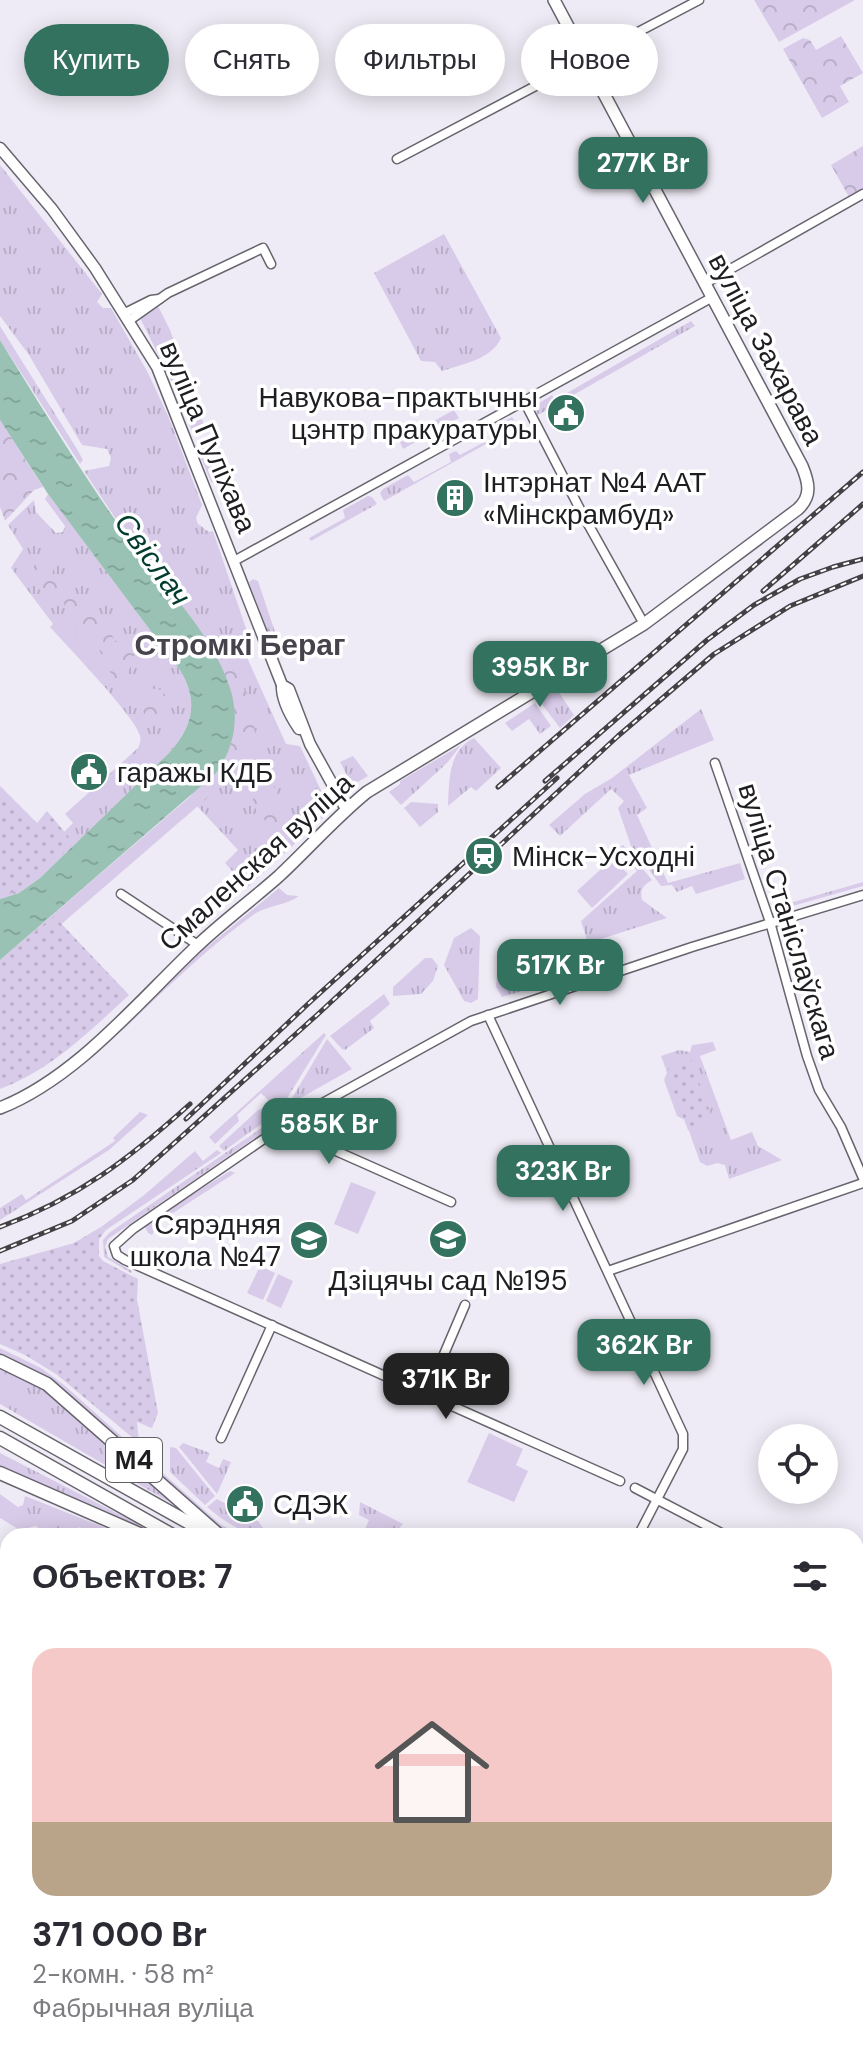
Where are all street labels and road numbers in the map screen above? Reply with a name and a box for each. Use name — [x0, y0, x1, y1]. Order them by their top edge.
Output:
street label: вуліца Захарава — [700, 247, 832, 452]
street label: вуліца Пуліхава — [151, 336, 265, 539]
street label: Смаленская вуліца — [151, 765, 361, 959]
street label: вуліца Станіслаўскага — [729, 778, 849, 1064]
road number: М4 — [106, 1438, 162, 1482]

